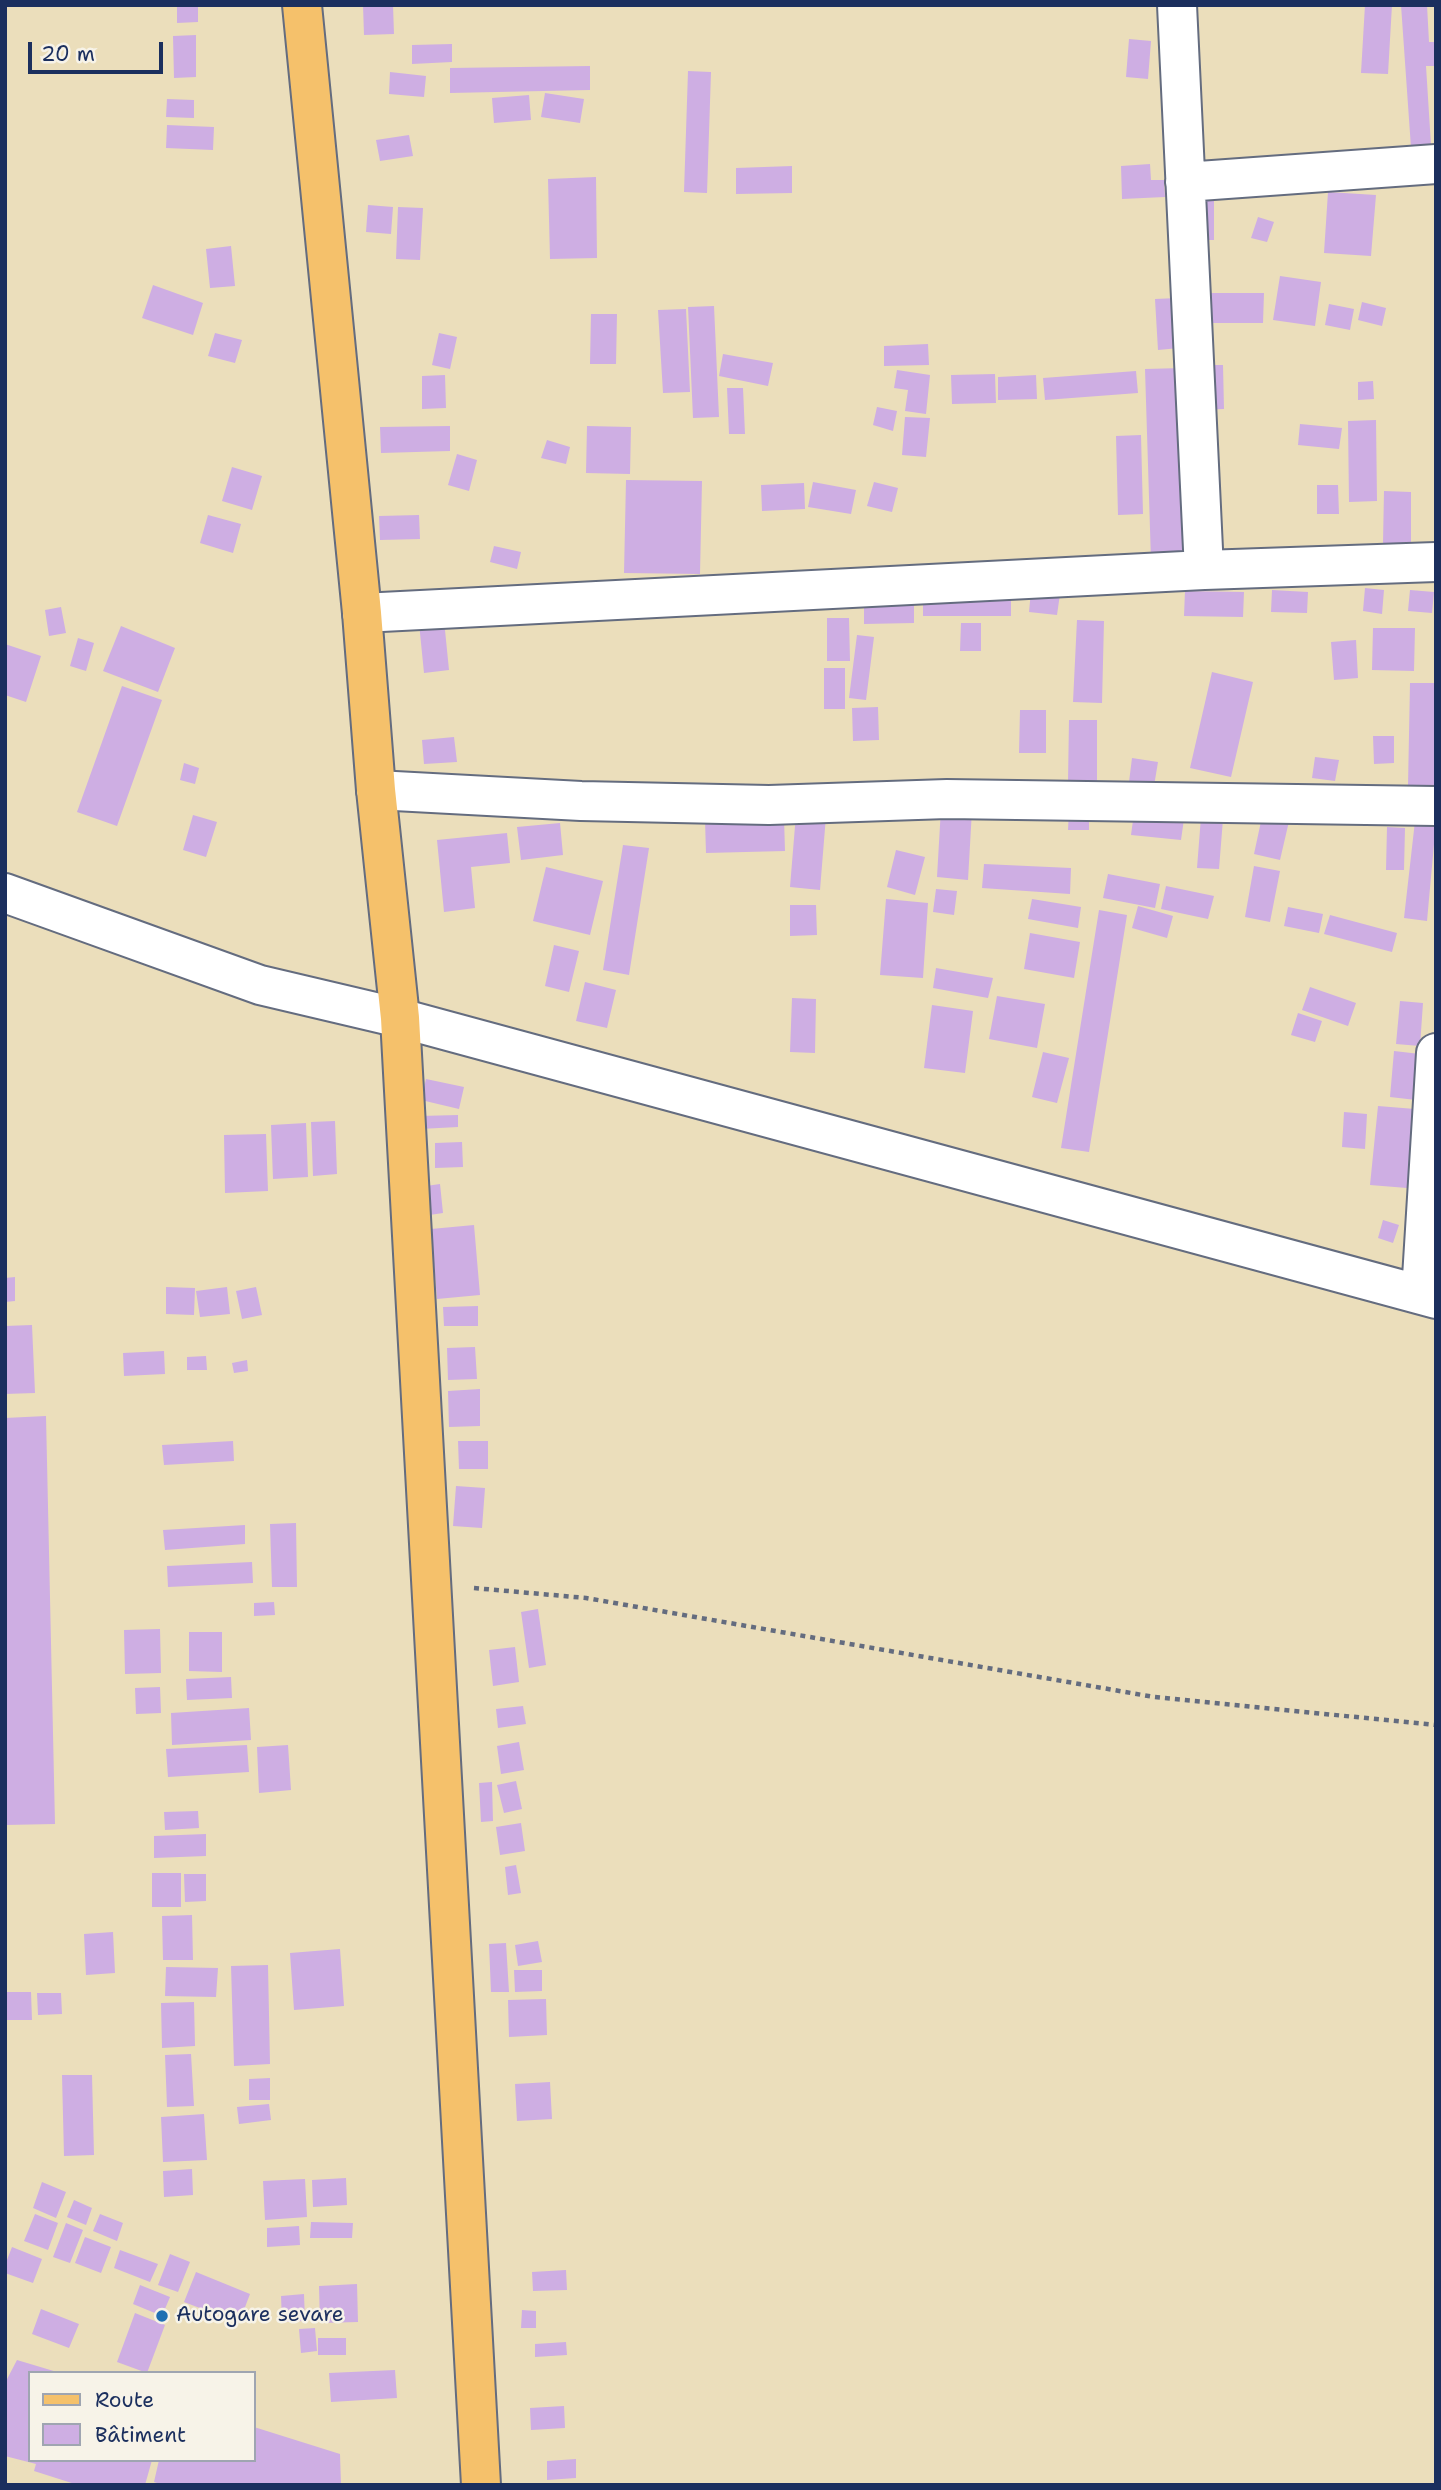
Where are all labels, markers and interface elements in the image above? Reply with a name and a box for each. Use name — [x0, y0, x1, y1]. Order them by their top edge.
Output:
scale bar — [32, 28, 166, 72]
text: 20 m — [41, 40, 95, 68]
place label: Autogare sevare — [176, 2303, 344, 2329]
marker: Autogare sevare — [154, 2308, 170, 2324]
legend — [28, 2371, 256, 2462]
text: Route — [95, 2386, 154, 2414]
text: Bâtiment — [95, 2421, 186, 2449]

